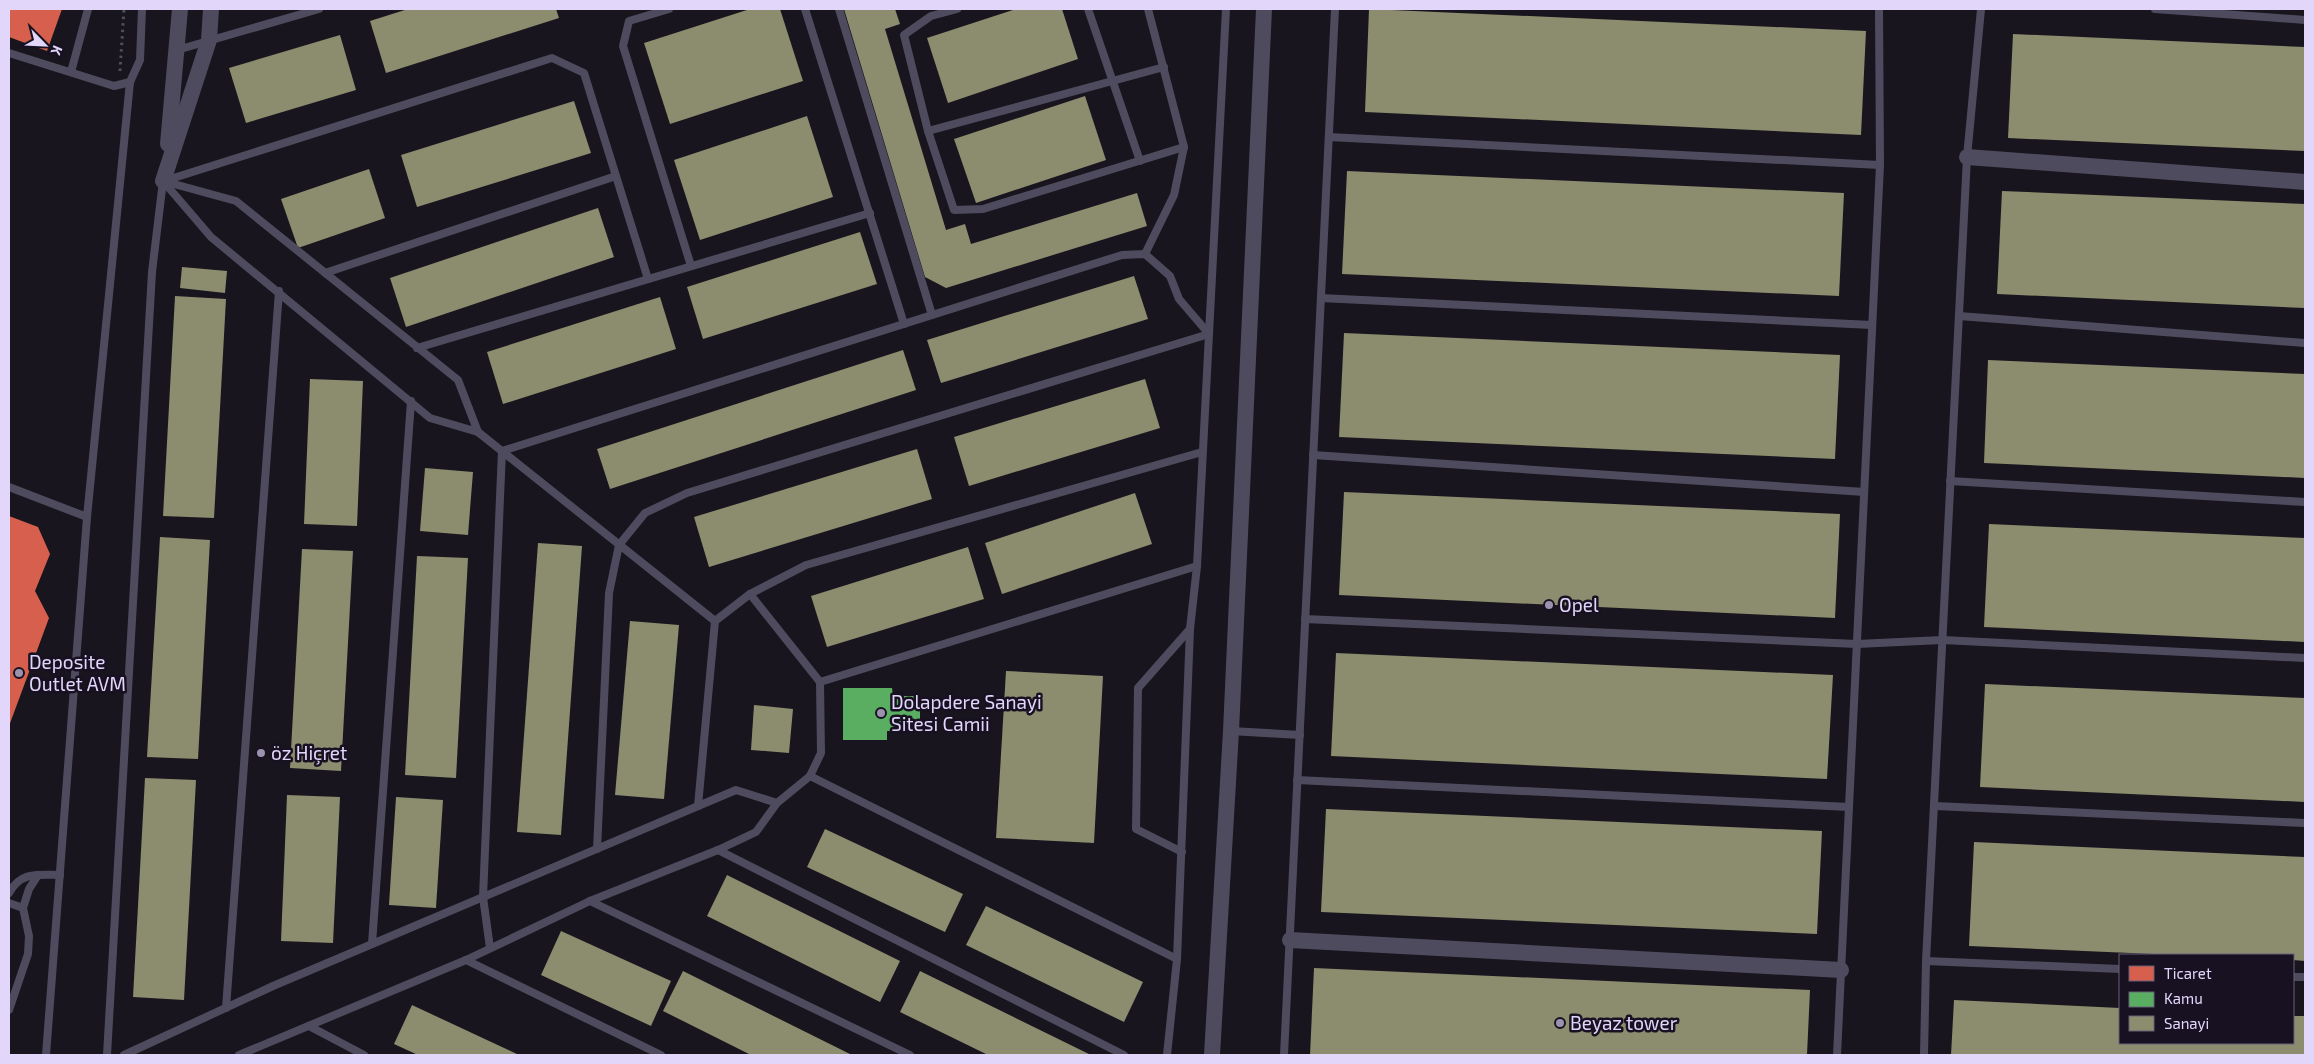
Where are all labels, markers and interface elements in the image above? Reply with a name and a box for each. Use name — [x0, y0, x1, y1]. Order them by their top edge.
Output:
north arrow — [20, 20, 70, 70]
text: K — [48, 43, 67, 58]
place label: Opel — [1559, 593, 1599, 616]
marker: Opel — [1543, 599, 1555, 611]
place label: Deposite Outlet AVM — [29, 650, 126, 695]
marker: Deposite Outlet AVM — [13, 667, 25, 679]
place label: Dolapdere Sanayi Sitesi Camii — [891, 690, 1042, 735]
marker: Dolapdere Sanayi Sitesi Camii — [875, 707, 887, 719]
place label: öz Hiçret — [271, 741, 347, 765]
marker: öz Hiçret — [255, 747, 267, 759]
legend — [2119, 954, 2294, 1044]
text: Ticaret — [2164, 964, 2212, 982]
text: Kamu — [2164, 989, 2203, 1007]
place label: Beyaz tower — [1570, 1011, 1678, 1034]
text: Sanayi — [2164, 1014, 2209, 1032]
marker: Beyaz tower — [1554, 1017, 1566, 1029]

